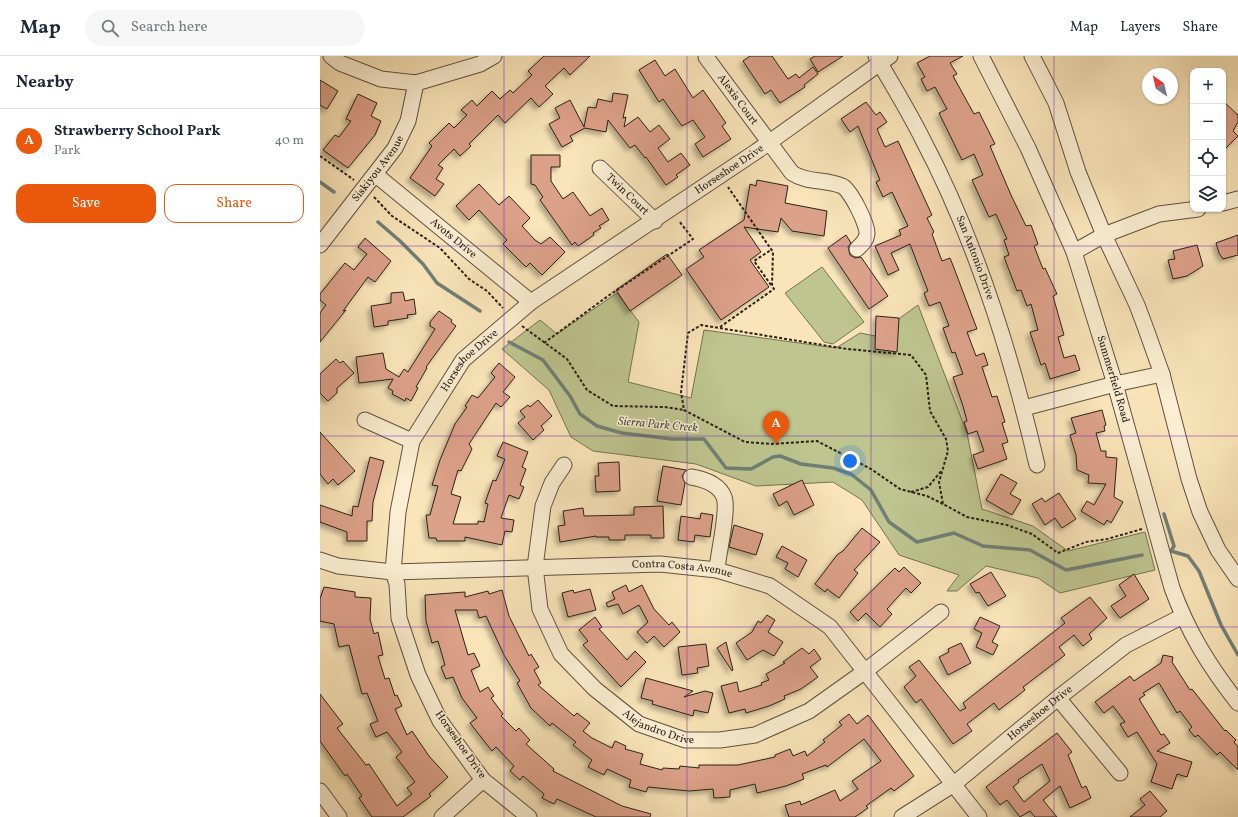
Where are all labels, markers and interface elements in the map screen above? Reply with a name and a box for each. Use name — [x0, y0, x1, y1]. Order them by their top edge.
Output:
search box — [85, 10, 365, 46]
text: Map — [20, 15, 61, 41]
icon: search — [99, 17, 121, 39]
text: Search here — [131, 17, 208, 38]
text: Map — [1070, 18, 1098, 37]
text: Layers — [1120, 18, 1160, 37]
text: Share — [1182, 18, 1218, 37]
north arrow — [1142, 68, 1178, 104]
map controls — [1190, 68, 1226, 212]
button: + — [1190, 68, 1226, 104]
text: Nearby — [16, 71, 74, 94]
street label: Alexis Court — [714, 71, 762, 128]
button: − — [1190, 104, 1226, 140]
text: Strawberry School Park — [54, 121, 221, 142]
text: A — [24, 132, 34, 150]
text: 40 m — [275, 132, 304, 150]
street label: Siskiyou Avenue — [348, 133, 407, 205]
button: locate — [1190, 140, 1226, 176]
street label: Horseshoe Drive — [692, 141, 767, 198]
text: Park — [54, 142, 81, 160]
street label: Twin Court — [603, 170, 652, 219]
button: layers — [1190, 176, 1226, 212]
button: Save — [16, 184, 156, 223]
button: Share — [164, 184, 304, 223]
street label: San Antonio Drive — [952, 213, 998, 302]
street label: Avots Drive — [427, 215, 480, 262]
street label: Horseshoe Drive — [437, 326, 501, 395]
street label: Summerfield Road — [1093, 334, 1133, 424]
pin: A — [763, 411, 789, 444]
water label: Sierra Park Creek — [617, 414, 699, 436]
your location — [840, 451, 860, 471]
street label: Contra Costa Avenue — [632, 556, 734, 582]
street label: Horseshoe Drive — [1004, 682, 1076, 744]
street label: Alejandro Drive — [619, 706, 694, 748]
street label: Horseshoe Drive — [431, 708, 489, 782]

